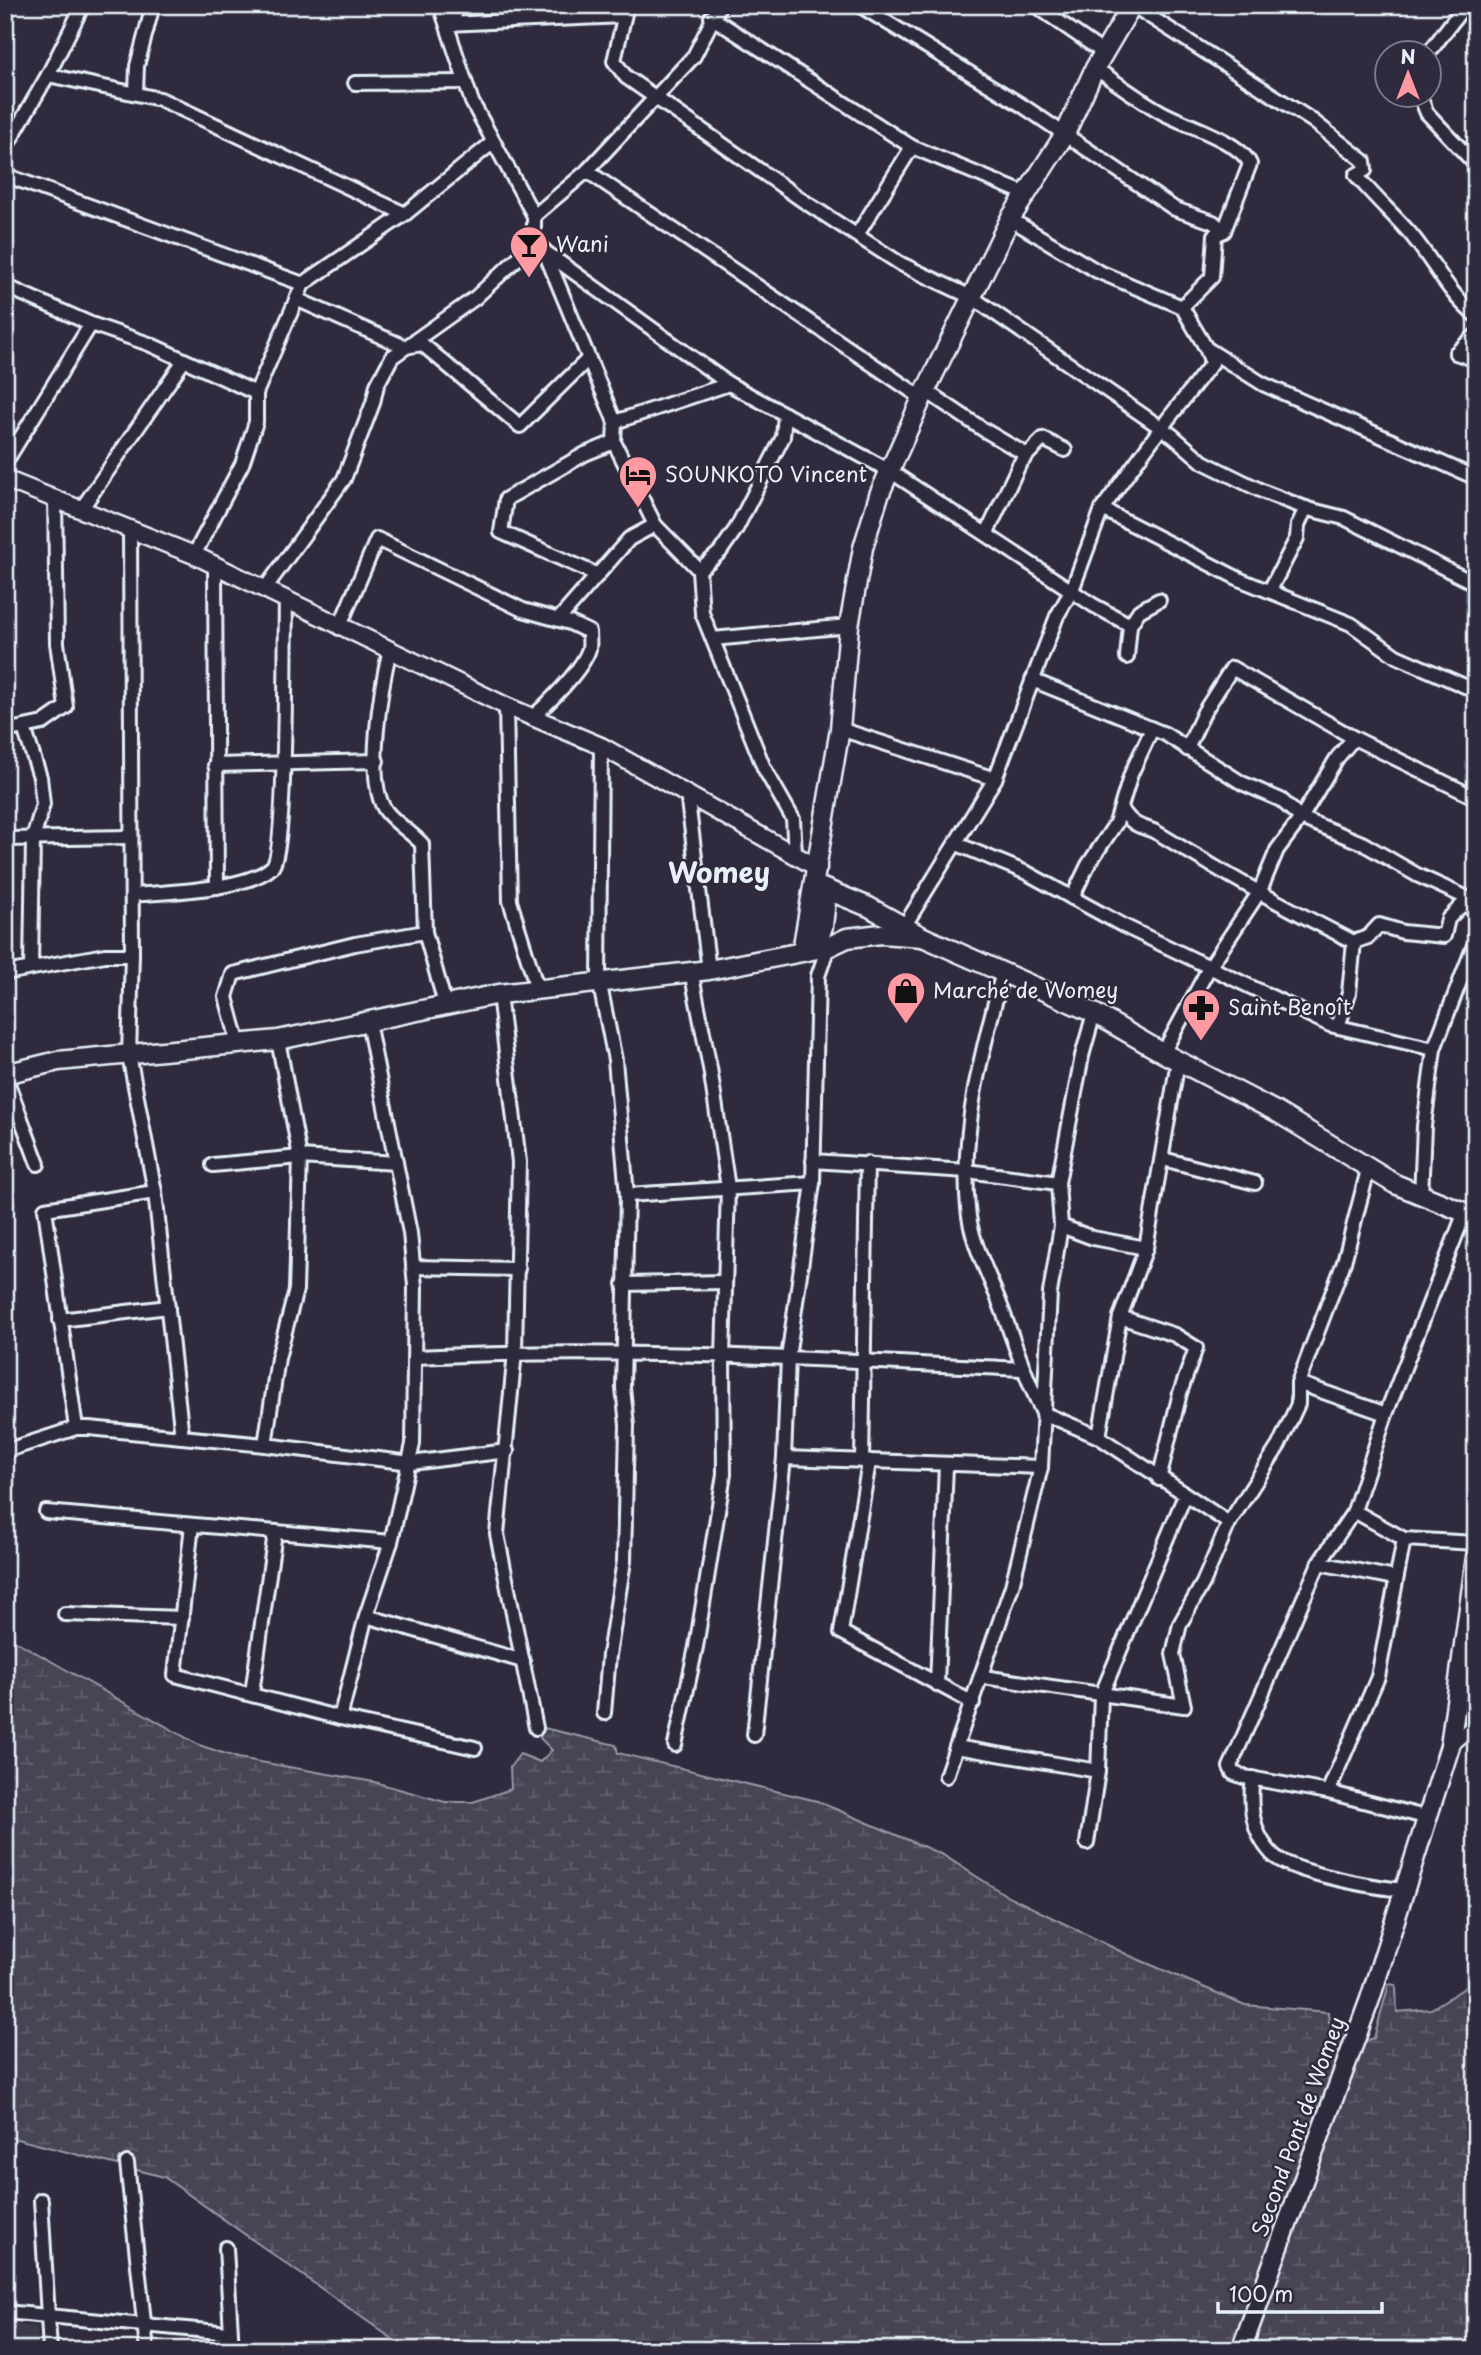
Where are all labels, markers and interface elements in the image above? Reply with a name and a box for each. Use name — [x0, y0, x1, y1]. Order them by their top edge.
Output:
north arrow — [1372, 38, 1442, 108]
text: N — [1400, 42, 1416, 70]
bar icon: Wani — [508, 224, 550, 279]
place label: Wani — [556, 227, 609, 259]
hotel icon: SOUNKOTO Vincent — [617, 454, 659, 509]
place label: SOUNKOTO Vincent — [665, 457, 867, 489]
district label: Womey — [668, 850, 770, 893]
shop icon: Marché de Womey — [885, 970, 927, 1025]
place label: Marché de Womey — [933, 973, 1118, 1005]
pharmacy icon: Saint Benoît — [1180, 987, 1222, 1042]
place label: Saint Benoît — [1228, 990, 1351, 1022]
street label: Second Pont de Womey — [1242, 2012, 1352, 2241]
scale bar — [1218, 2271, 1383, 2315]
text: 100 m — [1229, 2277, 1293, 2309]

